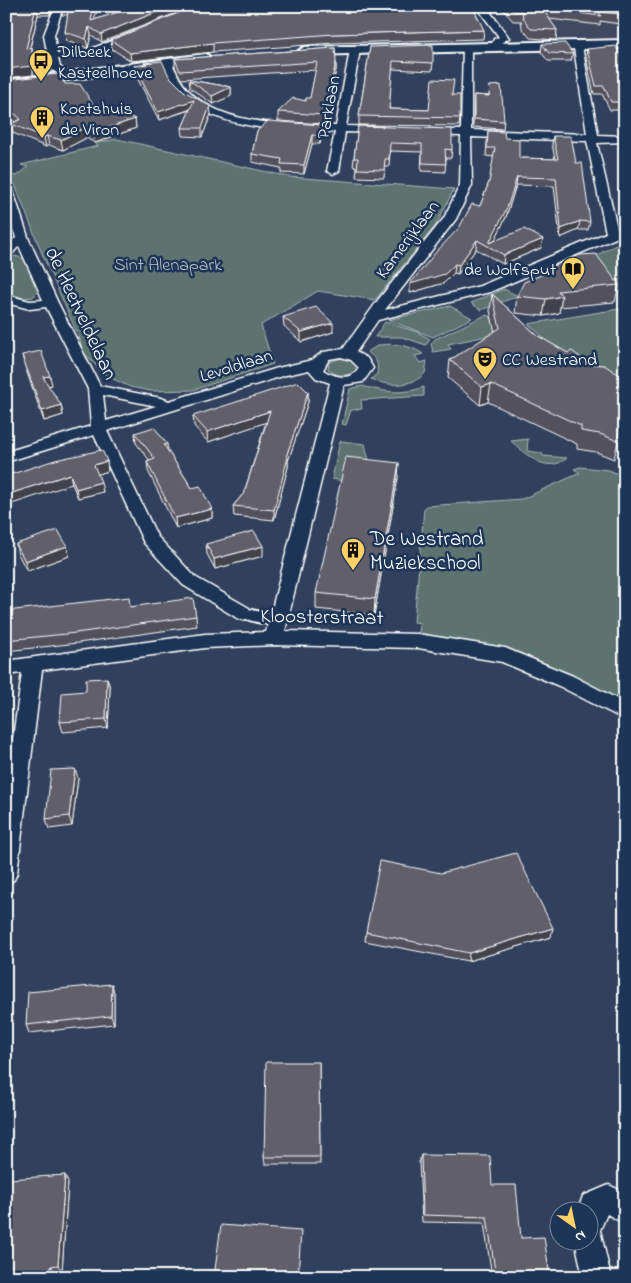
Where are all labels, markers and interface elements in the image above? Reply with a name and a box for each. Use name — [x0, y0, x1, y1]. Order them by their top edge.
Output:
place label: Dilbeek Kasteelhoeve — [57, 40, 153, 87]
bus stop icon: Dilbeek Kasteelhoeve — [28, 48, 54, 82]
street label: Parklaan — [312, 74, 348, 141]
place label: Koetshuis de Viron — [60, 97, 133, 144]
building icon: Koetshuis de Viron — [29, 105, 55, 139]
street label: Kamerijklaan — [370, 195, 447, 285]
street label: de Heetveldelaan — [36, 242, 124, 385]
park label: Sint Alenapark — [114, 253, 222, 279]
library icon: de Wolfsput — [560, 256, 586, 290]
place label: de Wolfsput — [464, 258, 556, 284]
street label: Levoldlaan — [197, 343, 276, 390]
theatre icon: CC Westrand — [472, 346, 498, 380]
place label: CC Westrand — [502, 348, 597, 374]
place label: De Westrand Muziekschool — [369, 525, 484, 579]
building icon: De Westrand Muziekschool — [340, 537, 366, 571]
street label: Kloosterstraat — [260, 602, 384, 634]
north arrow — [548, 1200, 598, 1250]
text: N — [571, 1224, 590, 1247]

